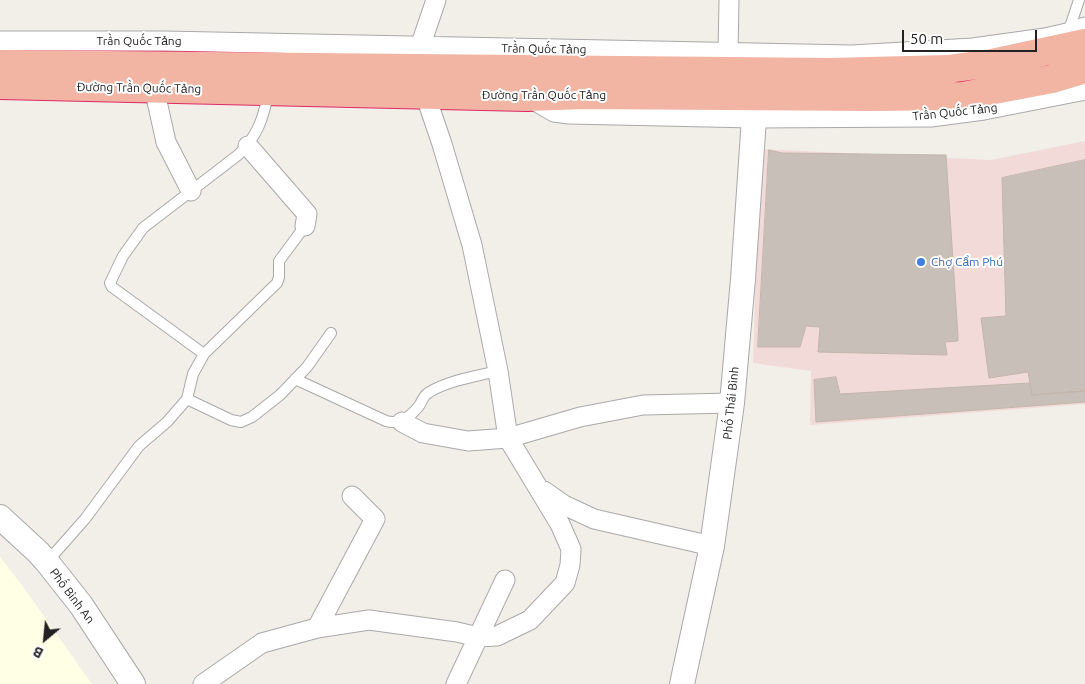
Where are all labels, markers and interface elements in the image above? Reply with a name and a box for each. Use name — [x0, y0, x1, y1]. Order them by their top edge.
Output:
scale bar — [905, 20, 1040, 52]
text: 50 m — [910, 30, 943, 47]
street label: Trần Quốc Tảng — [96, 34, 182, 48]
street label: Trần Quốc Tảng — [501, 41, 587, 57]
street label: Đường Trần Quốc Tảng — [77, 80, 201, 96]
street label: Đường Trần Quốc Tảng — [482, 88, 606, 102]
street label: Trần Quốc Tảng — [912, 100, 998, 124]
place label: Chợ Cẩm Phú — [931, 255, 1003, 269]
marker: Chợ Cẩm Phú — [915, 256, 927, 268]
street label: Phố Thái Bình — [720, 366, 742, 440]
street label: Phố Bình An — [47, 566, 97, 626]
north arrow — [20, 614, 70, 664]
text: B — [30, 643, 46, 661]

